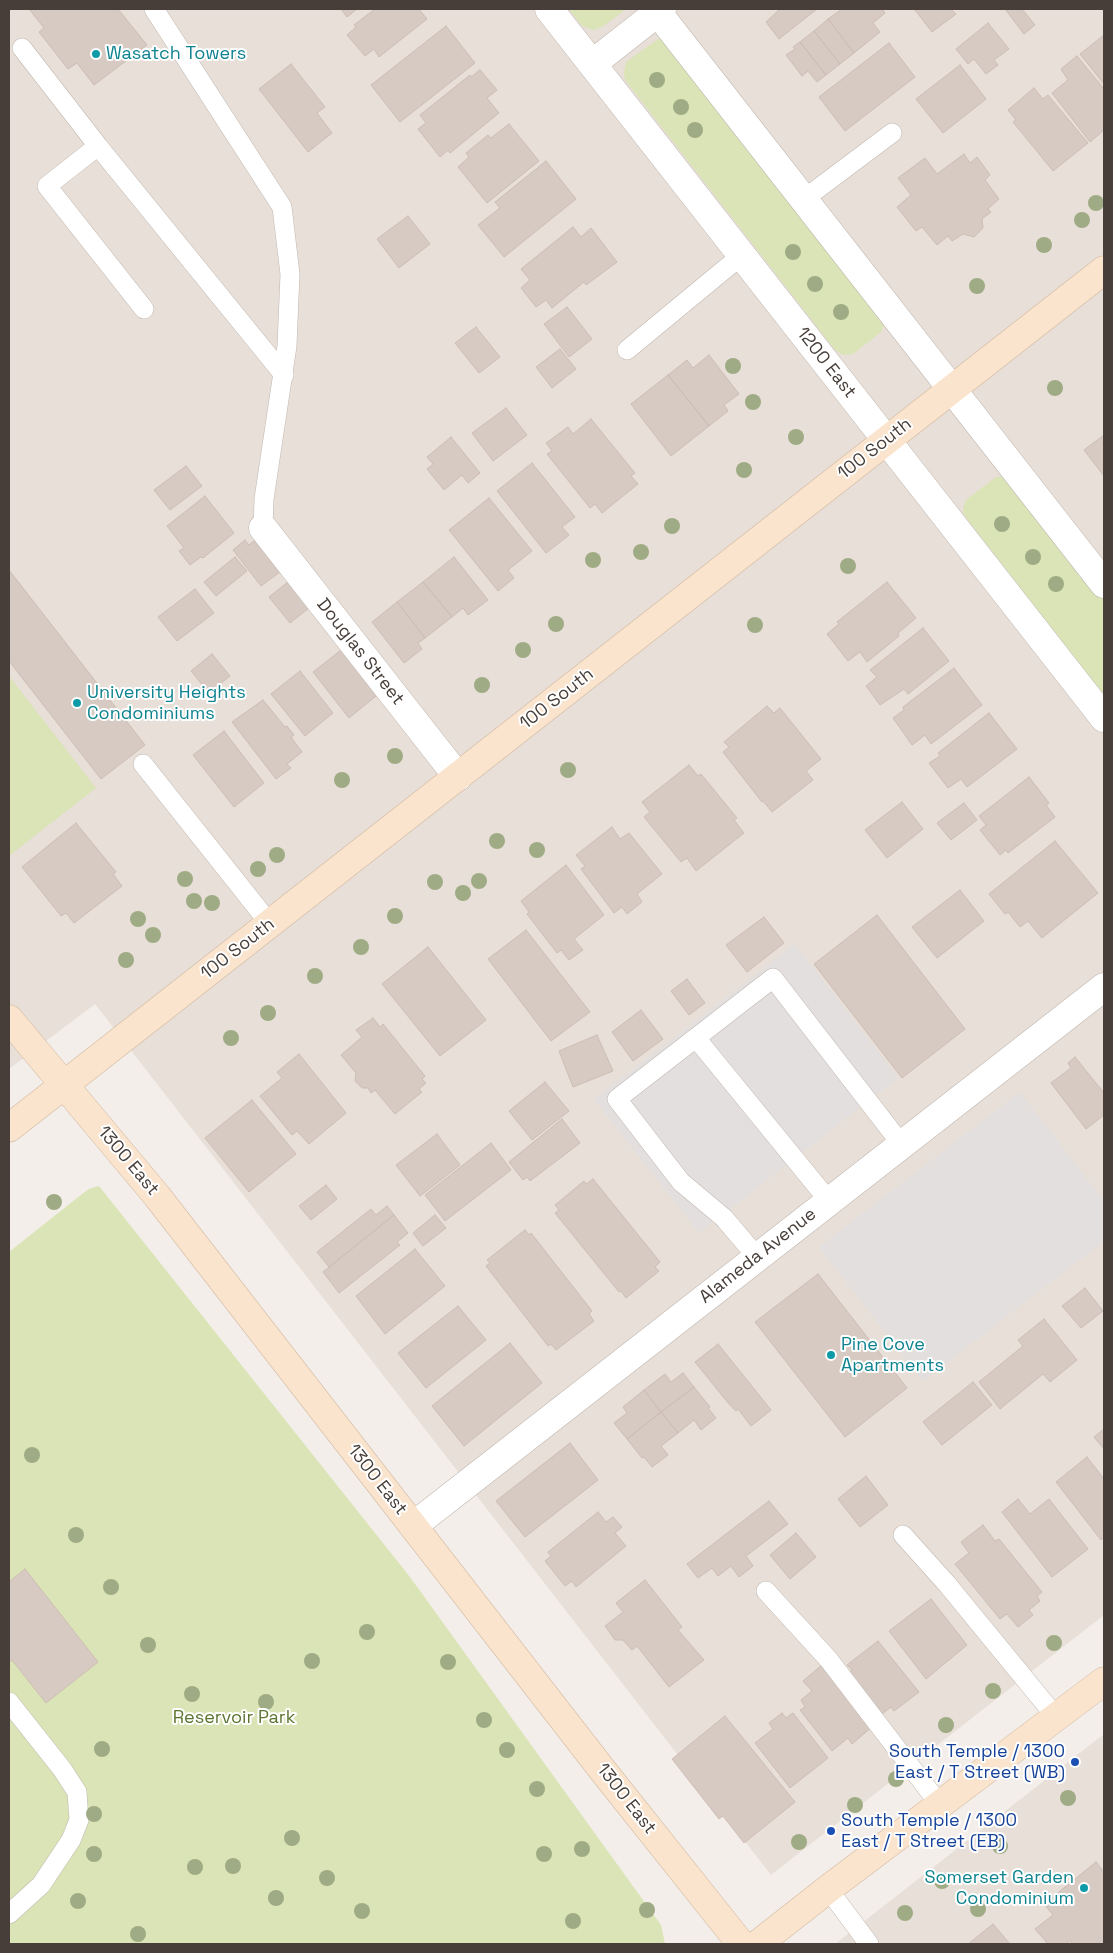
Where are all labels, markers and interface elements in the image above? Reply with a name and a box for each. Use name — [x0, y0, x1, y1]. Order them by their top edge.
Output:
place label: Wasatch Towers — [106, 43, 246, 65]
marker: Wasatch Towers — [90, 48, 102, 60]
street label: 1200 East — [792, 323, 860, 403]
street label: 100 South — [834, 413, 916, 485]
street label: Douglas Street — [312, 594, 408, 710]
street label: 100 South — [516, 663, 598, 735]
place label: University Heights Condominiums — [87, 682, 246, 724]
marker: University Heights Condominiums — [71, 697, 83, 709]
street label: 100 South — [197, 913, 279, 985]
street label: 1300 East — [93, 1122, 163, 1200]
street label: Alameda Avenue — [695, 1204, 821, 1308]
place label: Pine Cove Apartments — [841, 1334, 944, 1376]
marker: Pine Cove Apartments — [825, 1349, 837, 1361]
street label: 1300 East — [343, 1440, 411, 1520]
park label: Reservoir Park — [173, 1707, 295, 1729]
place label: South Temple / 1300 East / T Street (WB) — [889, 1741, 1065, 1784]
marker: South Temple / 1300 East / T Street (WB) — [1069, 1756, 1081, 1768]
street label: 1300 East — [592, 1759, 660, 1839]
place label: South Temple / 1300 East / T Street (EB) — [841, 1810, 1017, 1852]
marker: South Temple / 1300 East / T Street (EB) — [825, 1825, 837, 1837]
place label: Somerset Garden Condominium — [924, 1867, 1074, 1910]
marker: Somerset Garden Condominium — [1078, 1882, 1090, 1894]

